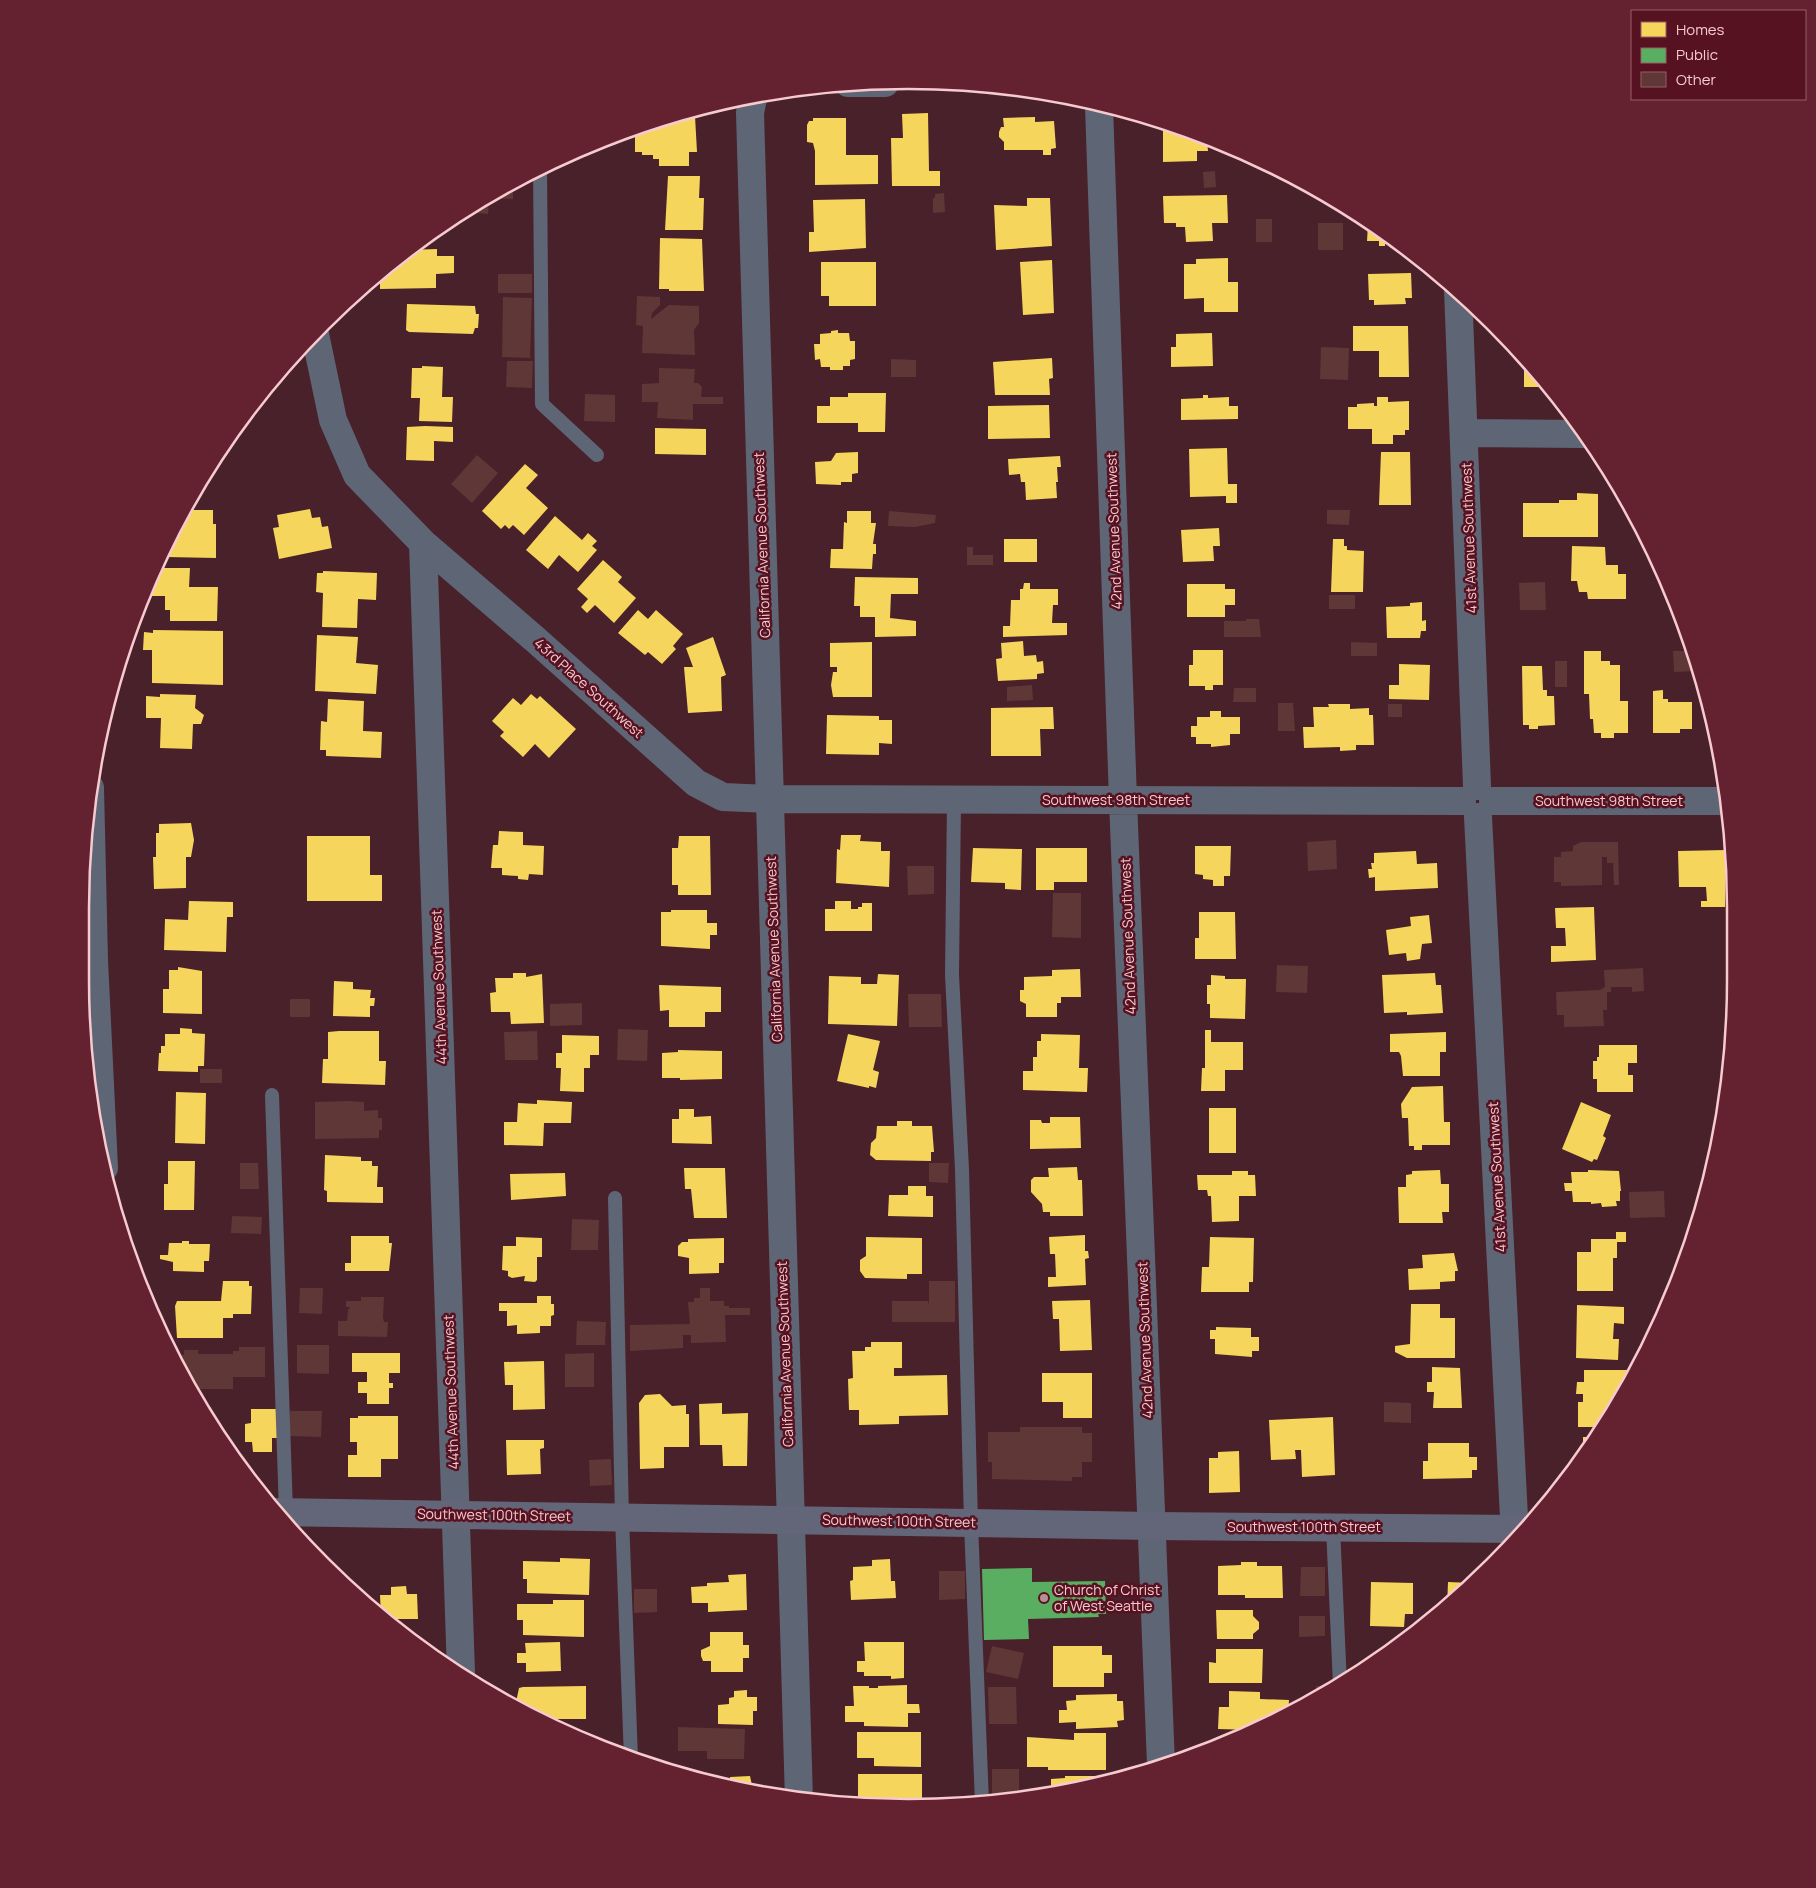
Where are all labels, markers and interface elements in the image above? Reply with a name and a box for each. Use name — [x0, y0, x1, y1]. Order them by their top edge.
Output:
legend — [1631, 10, 1806, 100]
text: Homes — [1676, 19, 1725, 40]
text: Public — [1676, 44, 1718, 65]
text: Other — [1676, 69, 1717, 90]
street label: California Avenue Southwest — [749, 451, 774, 638]
street label: 42nd Avenue Southwest — [1101, 452, 1126, 610]
street label: 41st Avenue Southwest — [1456, 462, 1481, 614]
street label: 43rd Place Southwest — [531, 633, 648, 742]
street label: Southwest 98th Street — [1042, 790, 1190, 809]
street label: Southwest 98th Street — [1535, 791, 1683, 810]
street label: California Avenue Southwest — [761, 855, 786, 1042]
street label: 42nd Avenue Southwest — [1115, 857, 1140, 1015]
street label: 44th Avenue Southwest — [426, 909, 451, 1065]
street label: 41st Avenue Southwest — [1483, 1101, 1510, 1253]
street label: California Avenue Southwest — [772, 1260, 797, 1447]
street label: 42nd Avenue Southwest — [1132, 1261, 1157, 1419]
street label: 44th Avenue Southwest — [438, 1314, 463, 1470]
street label: Southwest 100th Street — [417, 1504, 572, 1525]
street label: Southwest 100th Street — [822, 1510, 977, 1531]
street label: Southwest 100th Street — [1227, 1517, 1381, 1536]
place label: Church of Christ of West Seattle — [1054, 1580, 1160, 1615]
marker: Church of Christ of West Seattle — [1038, 1592, 1050, 1604]

